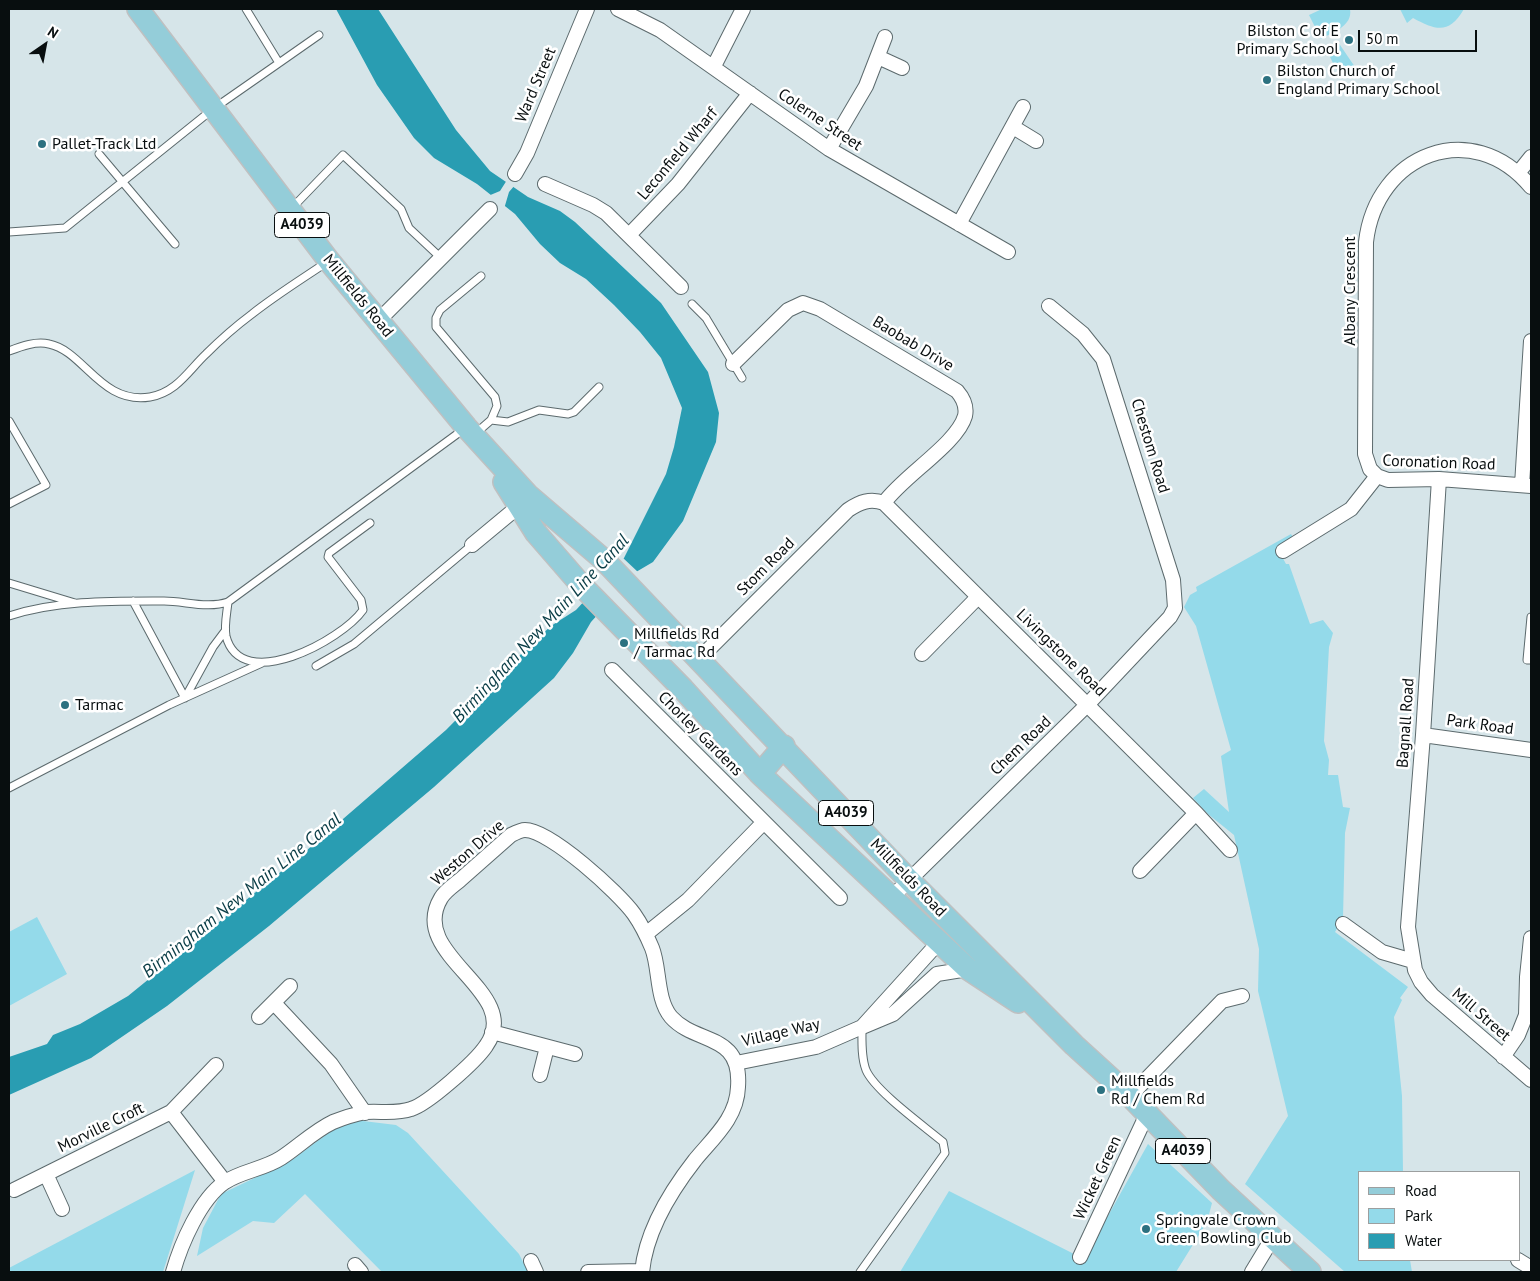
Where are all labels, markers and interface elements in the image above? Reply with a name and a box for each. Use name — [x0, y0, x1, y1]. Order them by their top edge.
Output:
north arrow — [20, 20, 70, 70]
scale bar — [1360, 20, 1479, 52]
place label: Bilston C of E Primary School — [1237, 21, 1339, 59]
text: N — [44, 22, 62, 42]
text: 50 m — [1366, 29, 1399, 48]
marker: Bilston C of E Primary School — [1343, 34, 1355, 46]
street label: Ward Street — [512, 45, 560, 125]
place label: Bilston Church of England Primary School — [1277, 61, 1440, 99]
marker: Bilston Church of England Primary School — [1261, 74, 1273, 86]
street label: Colerne Street — [774, 85, 866, 155]
street label: Leconfield Wharf — [634, 104, 722, 204]
place label: Pallet-Track Ltd — [52, 134, 156, 154]
marker: Pallet-Track Ltd — [36, 138, 48, 150]
road number: A4039 — [274, 212, 330, 238]
street label: Albany Crescent — [1340, 236, 1360, 346]
street label: Millfields Road — [319, 251, 397, 341]
street label: Baobab Drive — [869, 312, 957, 376]
street label: Chestom Road — [1127, 396, 1173, 496]
street label: Coronation Road — [1382, 451, 1496, 475]
water label: Birmingham New Main Line Canal — [448, 530, 634, 728]
street label: Stom Road — [733, 534, 799, 600]
street label: Livingstone Road — [1012, 605, 1110, 701]
place label: Millfields Rd / Tarmac Rd — [634, 624, 719, 662]
marker: Millfields Rd / Tarmac Rd — [618, 637, 630, 649]
street label: Bagnall Road — [1393, 677, 1419, 769]
street label: Chorley Gardens — [654, 688, 746, 780]
place label: Tarmac — [75, 695, 124, 715]
marker: Tarmac — [59, 699, 71, 711]
street label: Park Road — [1445, 711, 1515, 739]
street label: Chem Road — [987, 712, 1055, 780]
road number: A4039 — [818, 800, 874, 826]
water label: Birmingham New Main Line Canal — [138, 809, 346, 983]
street label: Weston Drive — [428, 816, 508, 890]
street label: Millfields Road — [866, 835, 950, 921]
street label: Mill Street — [1448, 984, 1514, 1046]
street label: Village Way — [740, 1015, 822, 1051]
place label: Millfields Rd / Chem Rd — [1111, 1071, 1205, 1109]
marker: Millfields Rd / Chem Rd — [1095, 1084, 1107, 1096]
street label: Morville Croft — [55, 1099, 147, 1157]
street label: Wicket Green — [1070, 1133, 1126, 1223]
road number: A4039 — [1156, 1138, 1210, 1164]
legend — [1358, 1171, 1520, 1261]
text: Road — [1405, 1181, 1437, 1200]
text: Park — [1405, 1206, 1433, 1225]
place label: Springvale Crown Green Bowling Club — [1156, 1210, 1291, 1248]
marker: Springvale Crown Green Bowling Club — [1140, 1223, 1152, 1235]
text: Water — [1405, 1231, 1442, 1250]

